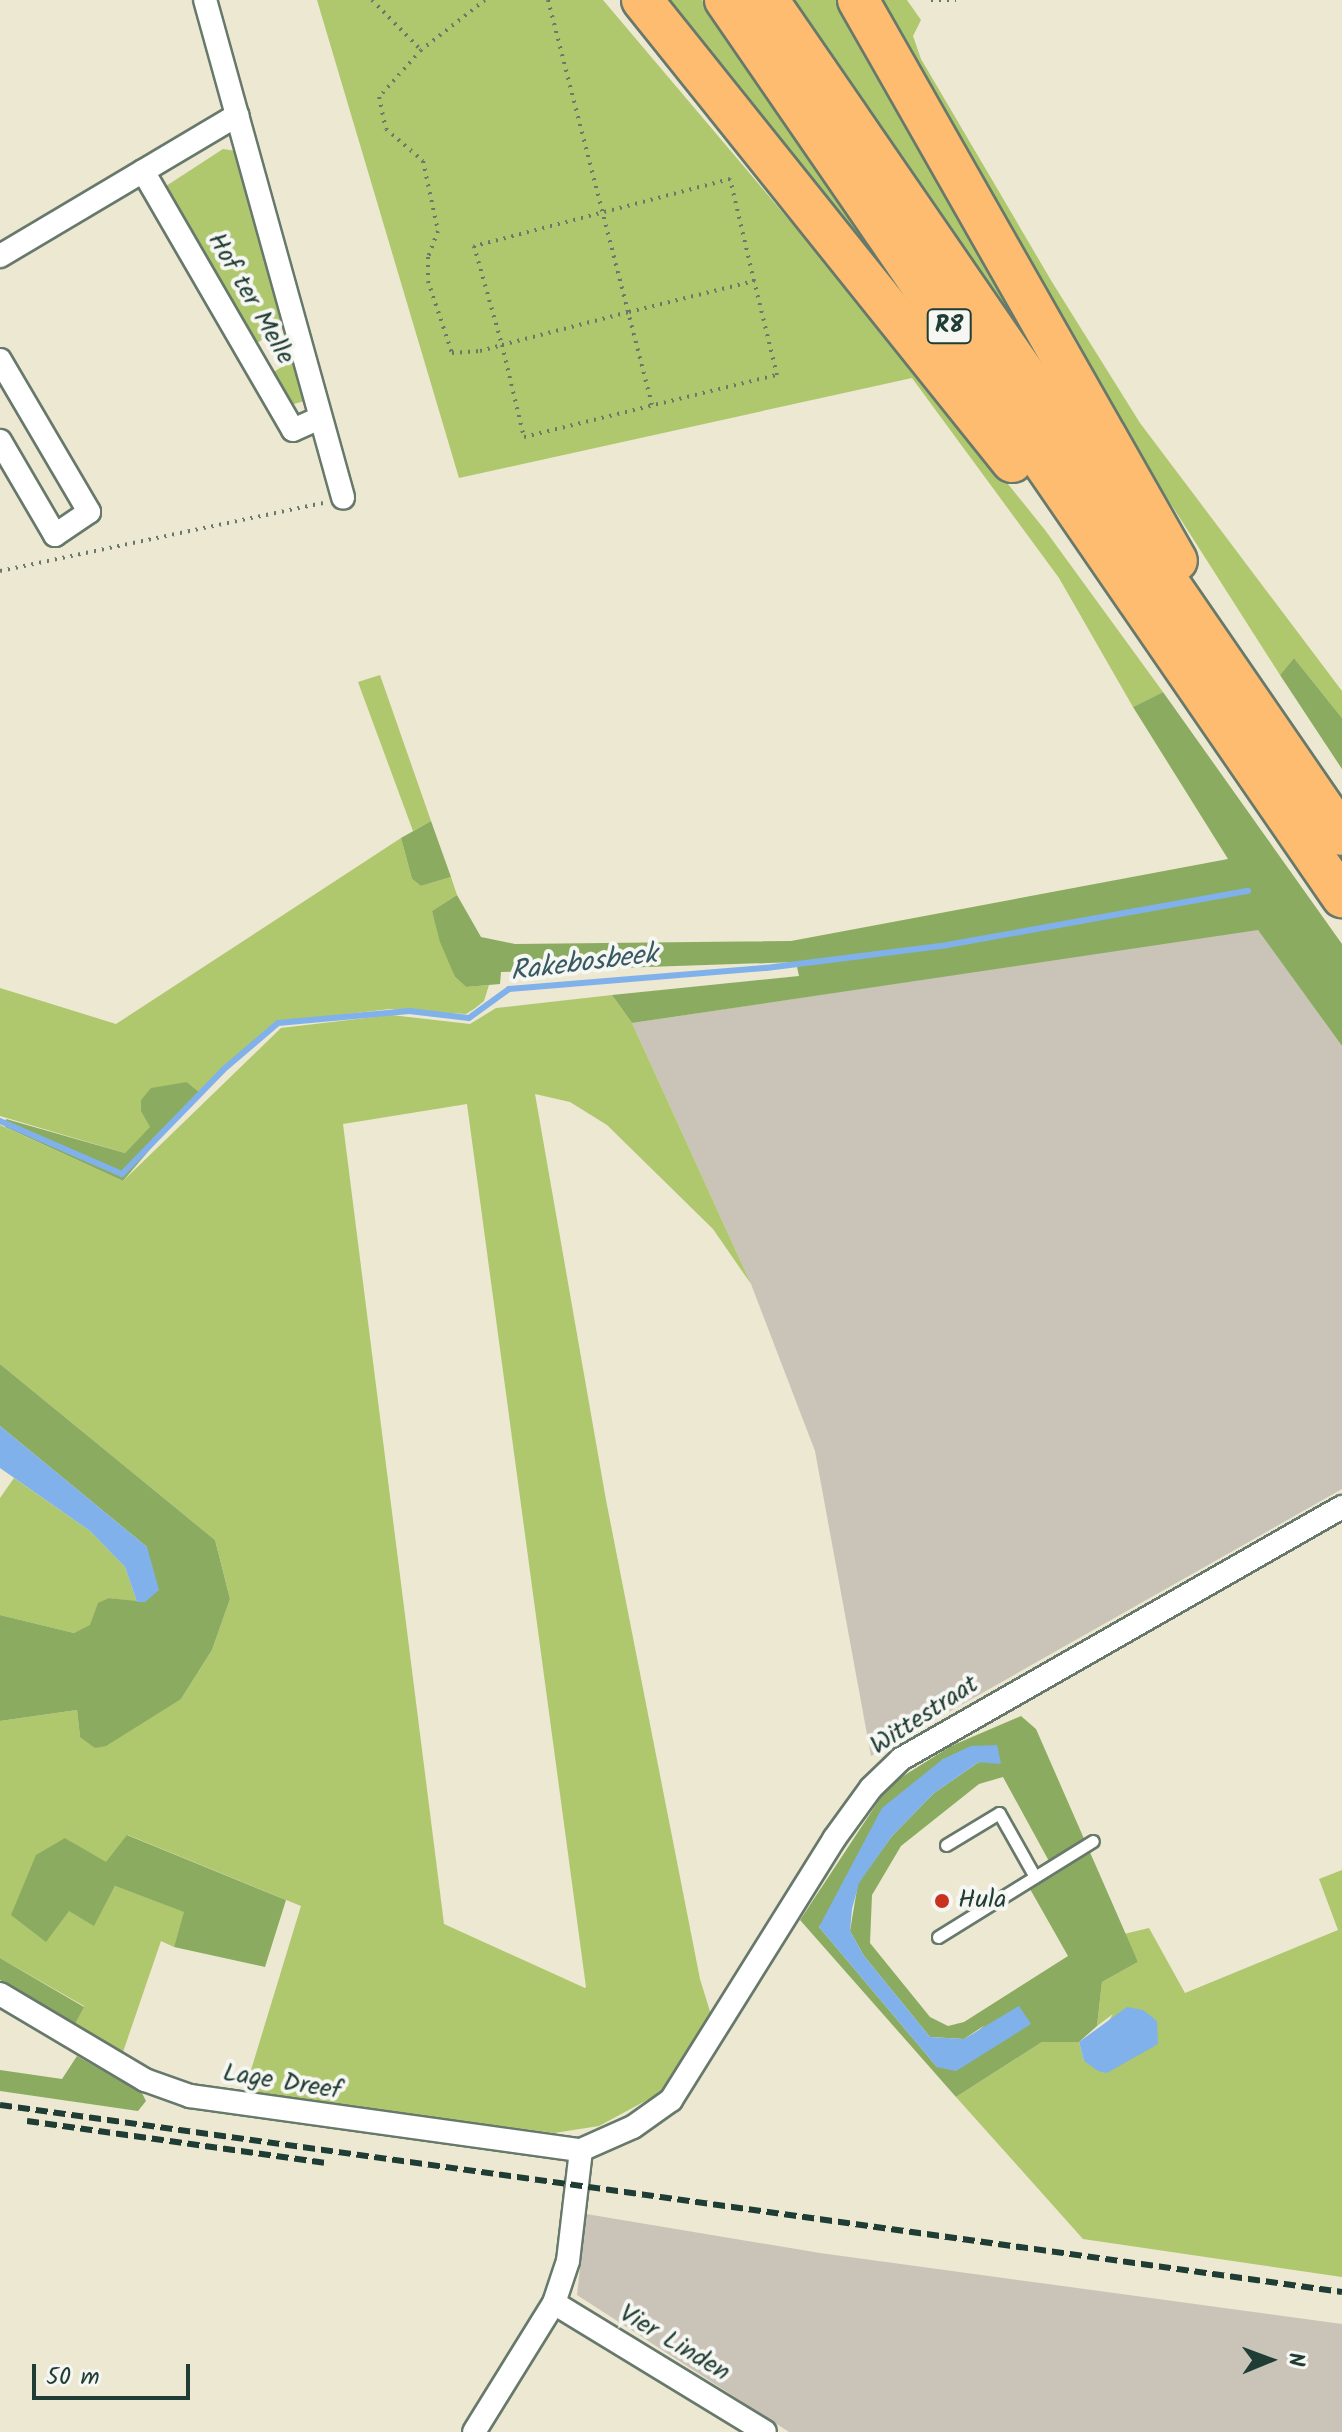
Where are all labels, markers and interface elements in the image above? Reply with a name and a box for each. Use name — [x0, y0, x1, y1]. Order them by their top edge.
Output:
street label: Hof ter Melle — [200, 228, 300, 370]
road number: R8 — [925, 306, 973, 346]
water label: Rakebosbeek — [509, 938, 659, 990]
street label: Wittestraat — [865, 1670, 985, 1762]
place label: Hula — [958, 1885, 1006, 1917]
marker: Hula — [933, 1892, 951, 1910]
street label: Lage Dreef — [221, 2058, 343, 2108]
street label: Vier Linden — [613, 2299, 735, 2389]
north arrow — [1230, 2320, 1310, 2400]
scale bar — [36, 2348, 194, 2398]
text: N — [1277, 2352, 1312, 2367]
text: 50 m — [46, 2358, 100, 2397]

